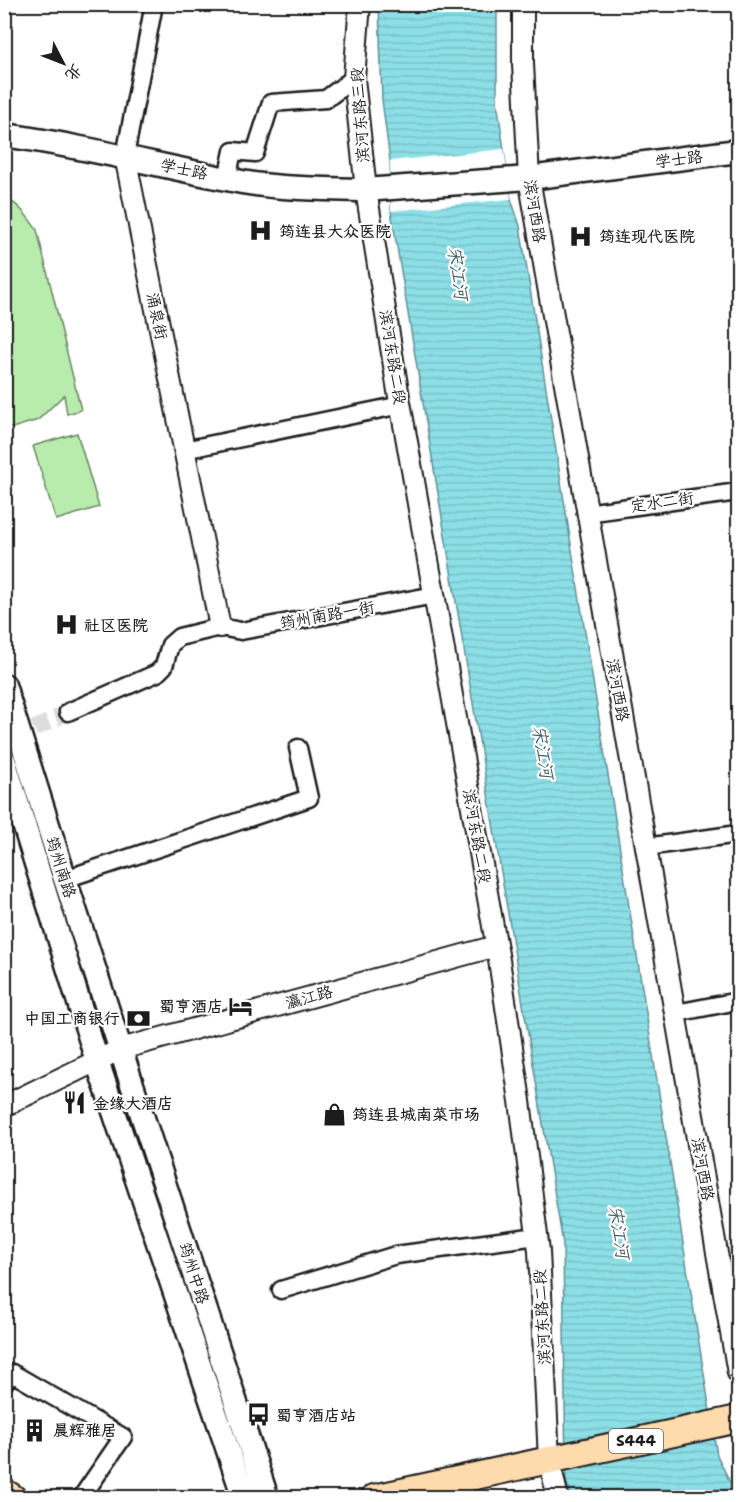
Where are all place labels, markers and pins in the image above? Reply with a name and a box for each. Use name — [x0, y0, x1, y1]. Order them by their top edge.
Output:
hospital icon: 筠连县大众医院 — [248, 218, 274, 244]
place label: 筠连县大众医院 — [279, 221, 391, 242]
hospital icon: 筠连现代医院 — [568, 223, 594, 249]
place label: 筠连现代医院 — [599, 226, 695, 247]
hospital icon: 社区医院 — [53, 612, 79, 638]
place label: 社区医院 — [84, 615, 148, 636]
hotel icon: 蜀亨酒店 — [228, 993, 254, 1019]
place label: 蜀亨酒店 — [159, 996, 223, 1017]
bank icon: 中国工商银行 — [125, 1005, 151, 1031]
place label: 中国工商银行 — [24, 1008, 120, 1029]
restaurant icon: 金缘大酒店 — [62, 1090, 88, 1116]
place label: 金缘大酒店 — [93, 1093, 173, 1114]
shop icon: 筠连县城南菜市场 — [321, 1101, 347, 1127]
place label: 筠连县城南菜市场 — [352, 1104, 480, 1125]
bus stop icon: 蜀亨酒店站 — [245, 1402, 271, 1428]
place label: 蜀亨酒店站 — [276, 1405, 356, 1426]
building icon: 晨辉雅居 — [22, 1417, 48, 1443]
place label: 晨辉雅居 — [53, 1420, 117, 1441]

